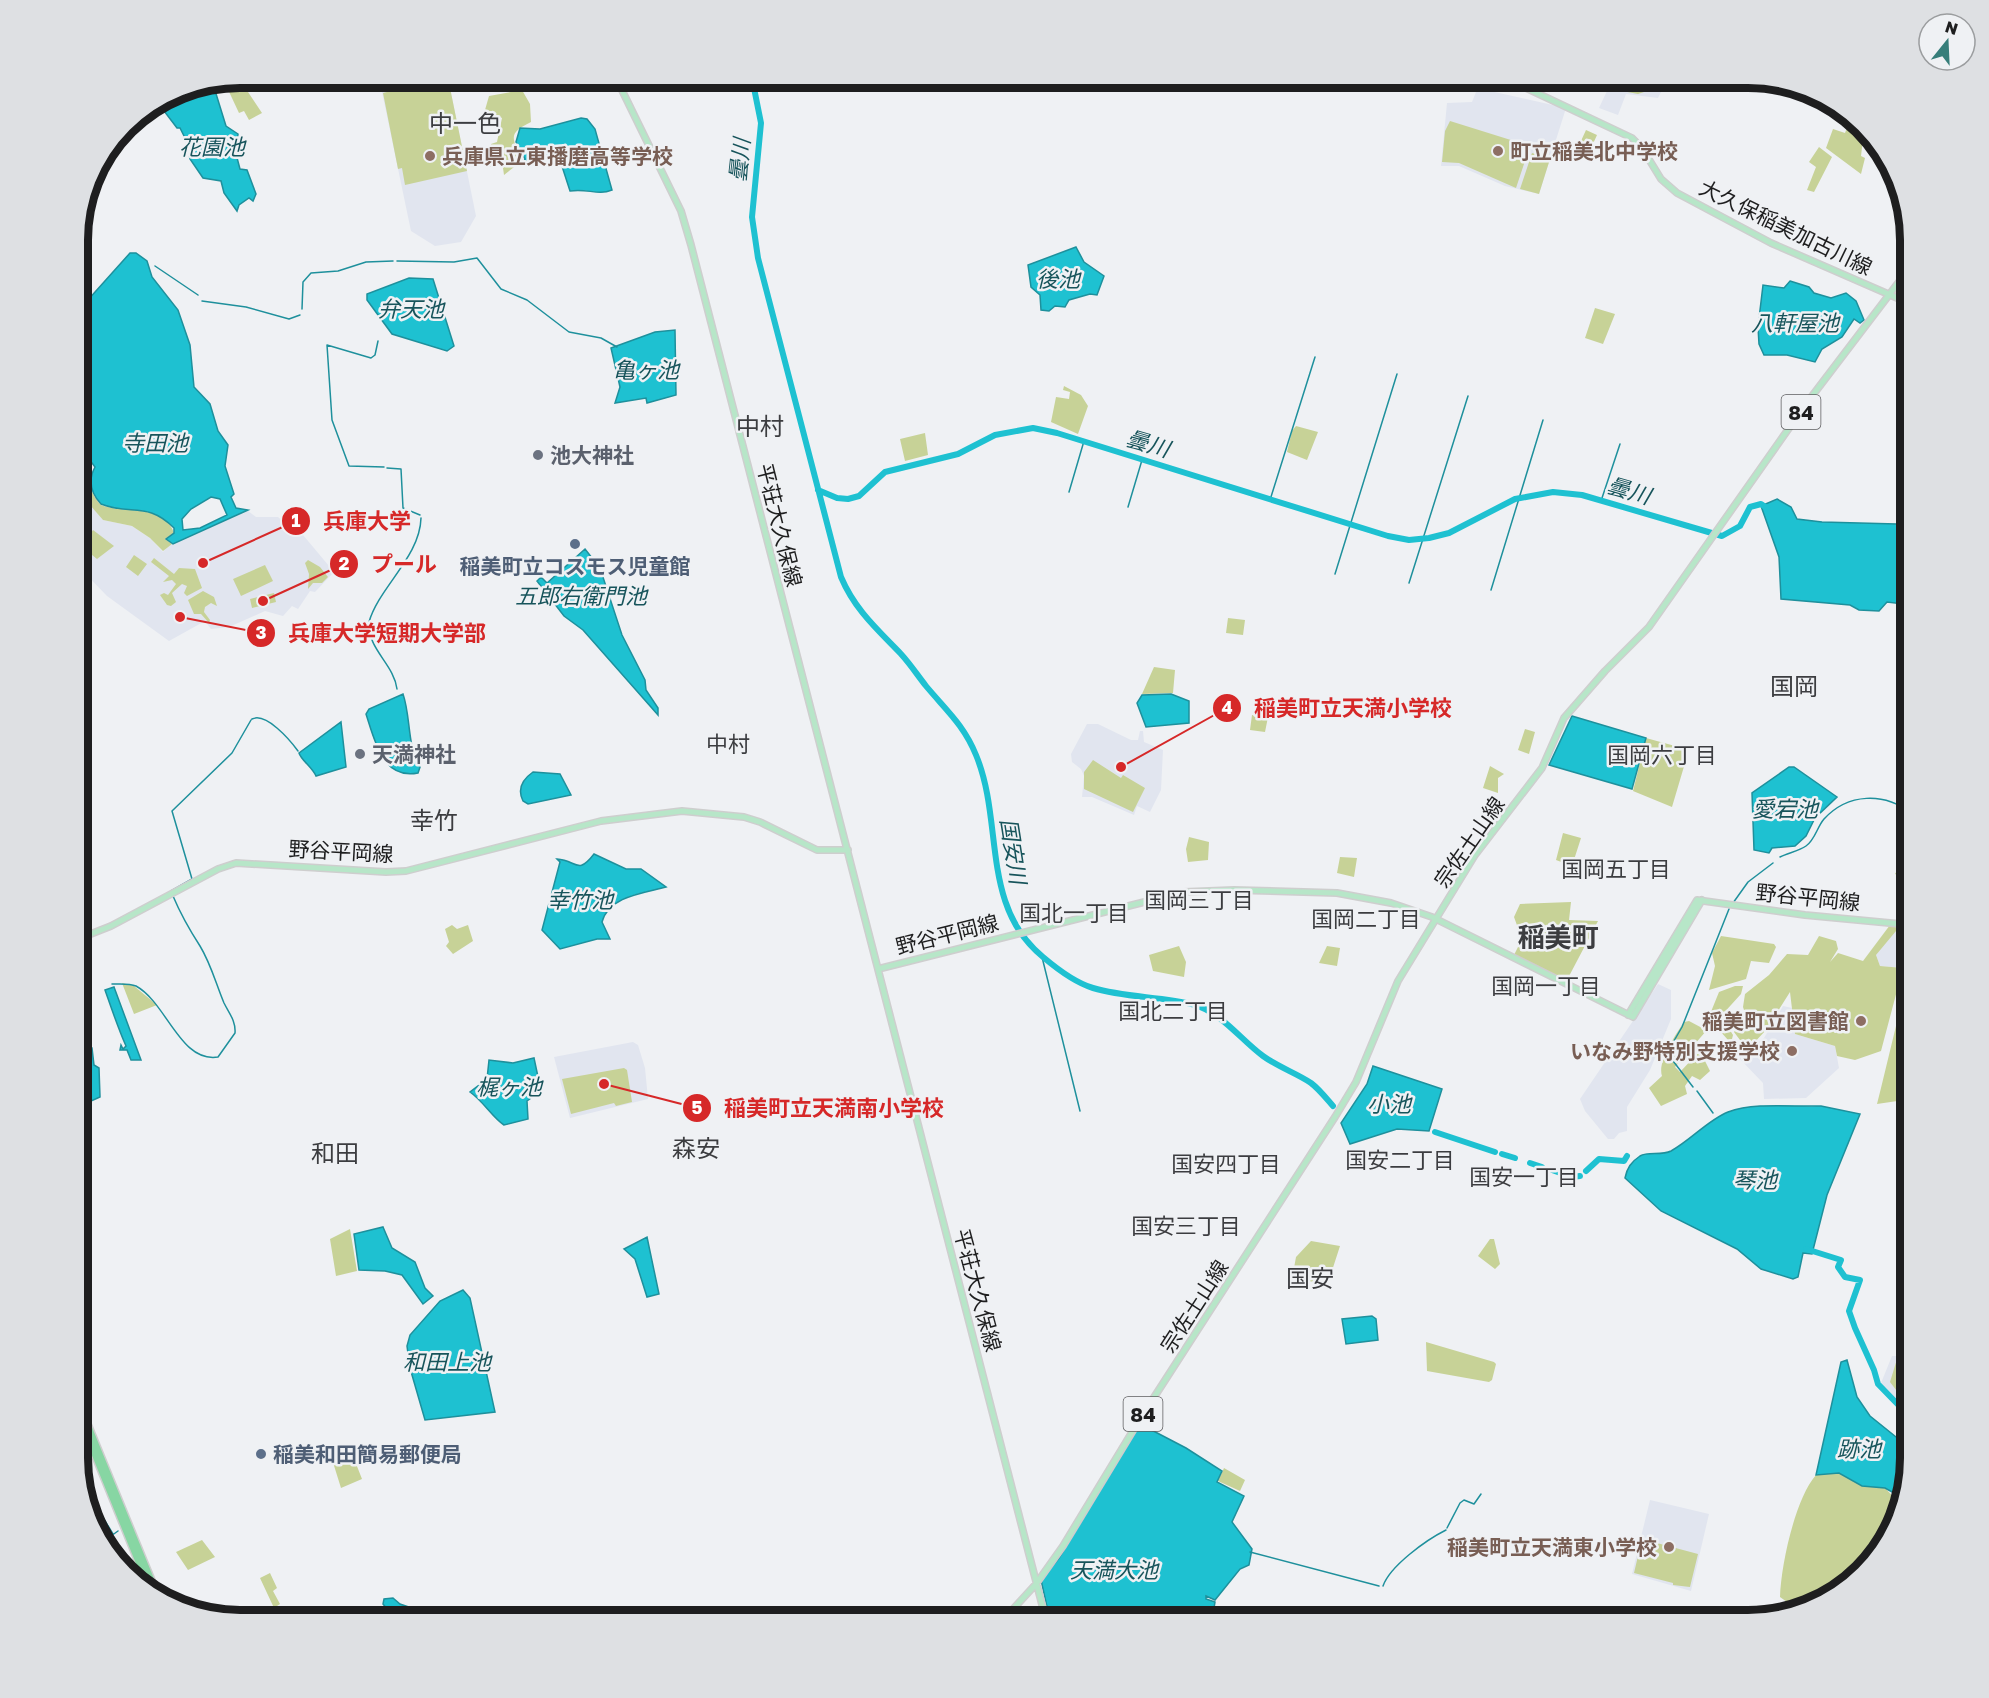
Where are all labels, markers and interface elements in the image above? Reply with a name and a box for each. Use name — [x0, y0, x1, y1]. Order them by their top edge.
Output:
north arrow — [1917, 12, 1977, 72]
text: N — [1943, 16, 1961, 39]
district label: 中一色 — [429, 108, 501, 137]
water label: 花園池 — [179, 133, 247, 160]
water label: 曇川 — [723, 135, 755, 183]
place label: 町立稲美北中学校 — [1510, 138, 1678, 164]
place label: 兵庫県立東播磨高等学校 — [442, 143, 673, 169]
marker: 町立稲美北中学校 — [1491, 144, 1505, 158]
marker: 兵庫県立東播磨高等学校 — [423, 149, 437, 163]
street label: 大久保稲美加古川線 — [1695, 174, 1877, 280]
water label: 後池 — [1036, 265, 1082, 292]
water label: 弁天池 — [378, 295, 446, 322]
water label: 八軒屋池 — [1751, 309, 1841, 336]
water label: 亀ヶ池 — [613, 356, 681, 383]
road number: 84 — [1782, 395, 1820, 429]
district label: 中村 — [736, 411, 784, 440]
water label: 曇川 — [1123, 424, 1175, 463]
water label: 寺田池 — [122, 429, 190, 456]
place label: 池大神社 — [550, 442, 634, 468]
marker: 池大神社 — [531, 448, 545, 462]
street label: 平荘大久保線 — [752, 461, 808, 589]
water label: 曇川 — [1604, 471, 1656, 510]
callout: 兵庫大学 — [281, 501, 423, 541]
text: 兵庫大学 — [323, 507, 411, 534]
text: 1 — [291, 509, 301, 531]
marker: 稲美町立コスモス児童館 — [568, 537, 582, 551]
callout: プール — [329, 544, 449, 584]
text: プール — [371, 550, 437, 577]
text: 2 — [339, 552, 350, 574]
place label: 稲美町立コスモス児童館 — [460, 553, 691, 579]
water label: 五郎右衛門池 — [515, 582, 649, 609]
callout: 兵庫大学短期大学部 — [246, 613, 498, 653]
text: 兵庫大学短期大学部 — [288, 619, 486, 646]
text: 3 — [256, 621, 267, 643]
district label: 国岡 — [1770, 671, 1818, 700]
callout: 稲美町立天満小学校 — [1212, 688, 1464, 728]
text: 稲美町立天満小学校 — [1254, 694, 1452, 721]
text: 4 — [1221, 696, 1233, 718]
district label: 中村 — [706, 730, 750, 757]
place label: 天満神社 — [372, 741, 456, 767]
district label: 国岡六丁目 — [1607, 741, 1717, 768]
marker: 天満神社 — [353, 747, 367, 761]
street label: 宗佐土山線 — [1428, 792, 1510, 892]
water label: 愛宕池 — [1752, 795, 1820, 822]
district label: 幸竹 — [410, 805, 458, 834]
water label: 国安川 — [996, 816, 1033, 888]
street label: 野谷平岡線 — [288, 835, 394, 867]
district label: 国岡五丁目 — [1561, 855, 1671, 882]
street label: 野谷平岡線 — [1754, 879, 1862, 915]
water label: 幸竹池 — [547, 886, 615, 913]
district label: 国岡三丁目 — [1144, 886, 1254, 913]
district label: 国北一丁目 — [1019, 899, 1129, 926]
district label: 国岡二丁目 — [1311, 905, 1421, 932]
street label: 野谷平岡線 — [893, 909, 1001, 959]
district label: 稲美町 — [1518, 921, 1599, 953]
district label: 国岡一丁目 — [1491, 972, 1601, 999]
district label: 国北二丁目 — [1118, 997, 1228, 1024]
place label: 稲美町立図書館 — [1702, 1008, 1849, 1034]
marker: 稲美町立図書館 — [1854, 1014, 1868, 1028]
place label: いなみ野特別支援学校 — [1570, 1038, 1780, 1064]
marker: いなみ野特別支援学校 — [1785, 1044, 1799, 1058]
water label: 梶ヶ池 — [476, 1073, 544, 1100]
callout: 稲美町立天満南小学校 — [682, 1088, 956, 1128]
water label: 小池 — [1367, 1090, 1413, 1117]
text: 稲美町立天満南小学校 — [724, 1094, 944, 1121]
text: 5 — [692, 1096, 703, 1118]
district label: 森安 — [672, 1133, 720, 1162]
district label: 和田 — [311, 1138, 359, 1167]
district label: 国安二丁目 — [1345, 1146, 1455, 1173]
district label: 国安四丁目 — [1171, 1150, 1281, 1177]
district label: 国安一丁目 — [1469, 1163, 1579, 1190]
water label: 琴池 — [1733, 1166, 1779, 1193]
district label: 国安三丁目 — [1131, 1212, 1241, 1239]
street label: 平荘大久保線 — [949, 1226, 1007, 1354]
street label: 宗佐土山線 — [1155, 1255, 1233, 1357]
district label: 国安 — [1286, 1263, 1334, 1292]
water label: 和田上池 — [403, 1348, 493, 1375]
road number: 84 — [1124, 1397, 1162, 1431]
water label: 跡池 — [1837, 1435, 1883, 1462]
place label: 稲美和田簡易郵便局 — [273, 1441, 462, 1467]
marker: 稲美和田簡易郵便局 — [254, 1447, 268, 1461]
place label: 稲美町立天満東小学校 — [1447, 1534, 1657, 1560]
marker: 稲美町立天満東小学校 — [1662, 1540, 1676, 1554]
water label: 天満大池 — [1070, 1556, 1160, 1583]

